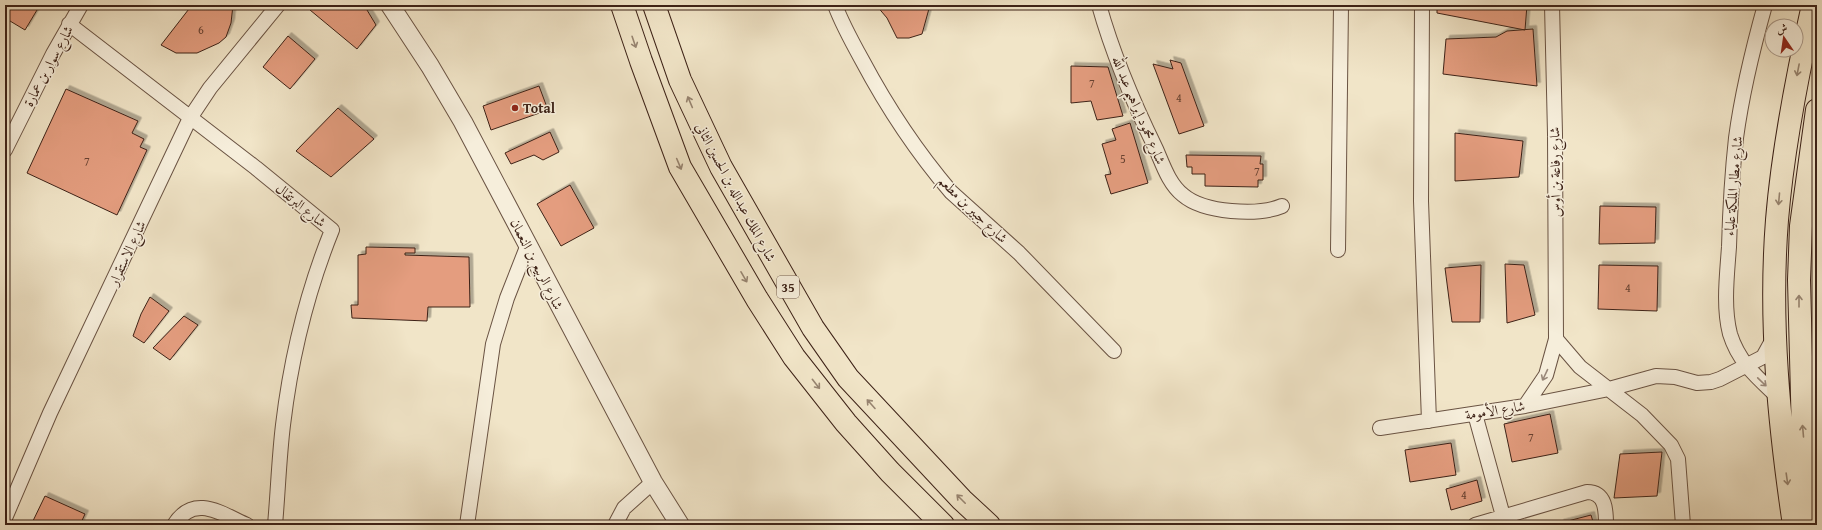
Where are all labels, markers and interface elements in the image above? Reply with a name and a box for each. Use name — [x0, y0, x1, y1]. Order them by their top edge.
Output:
north arrow — [1764, 18, 1804, 58]
text: ش — [1775, 19, 1789, 37]
house number: 6 — [198, 21, 204, 38]
street label: شارع سوار بن عمارة — [18, 22, 80, 111]
one-way arrow — [631, 35, 638, 48]
street label: شارع محمود إبراهيم عبد الله — [1103, 52, 1172, 169]
one-way arrow — [1794, 64, 1802, 77]
house number: 7 — [1089, 75, 1095, 92]
house number: 4 — [1176, 89, 1182, 106]
one-way arrow — [685, 96, 693, 108]
place label: Total — [523, 98, 556, 118]
marker: Total — [510, 103, 520, 113]
street label: شارع الملك عبدالله بن الحسين الثاني — [689, 119, 781, 266]
street label: شارع رفاعة بن أوس — [1544, 127, 1568, 217]
street label: شارع مطار الملكة علياء — [1719, 135, 1749, 237]
house number: 5 — [1120, 150, 1126, 167]
house number: 7 — [84, 153, 90, 170]
one-way arrow — [676, 157, 684, 169]
house number: 7 — [1254, 163, 1260, 180]
street label: شارع جبير بن مطعم — [931, 171, 1012, 250]
street label: شارع البرتقال — [270, 178, 331, 233]
one-way arrow — [1776, 192, 1783, 205]
street label: شارع الربيع بن النعمان — [502, 215, 569, 315]
street label: شارع الاستقرار — [102, 217, 153, 291]
one-way arrow — [740, 271, 748, 283]
road number: 35 — [777, 276, 799, 298]
house number: 4 — [1625, 279, 1631, 296]
one-way arrow — [1795, 295, 1803, 308]
one-way arrow — [1541, 369, 1548, 381]
one-way arrow — [1757, 377, 1767, 387]
one-way arrow — [812, 379, 820, 390]
street label: شارع الأمومة — [1464, 395, 1527, 427]
one-way arrow — [867, 399, 876, 409]
one-way arrow — [1800, 425, 1807, 438]
house number: 7 — [1528, 429, 1534, 446]
one-way arrow — [1783, 472, 1791, 485]
house number: 4 — [1461, 486, 1467, 503]
one-way arrow — [956, 494, 966, 504]

